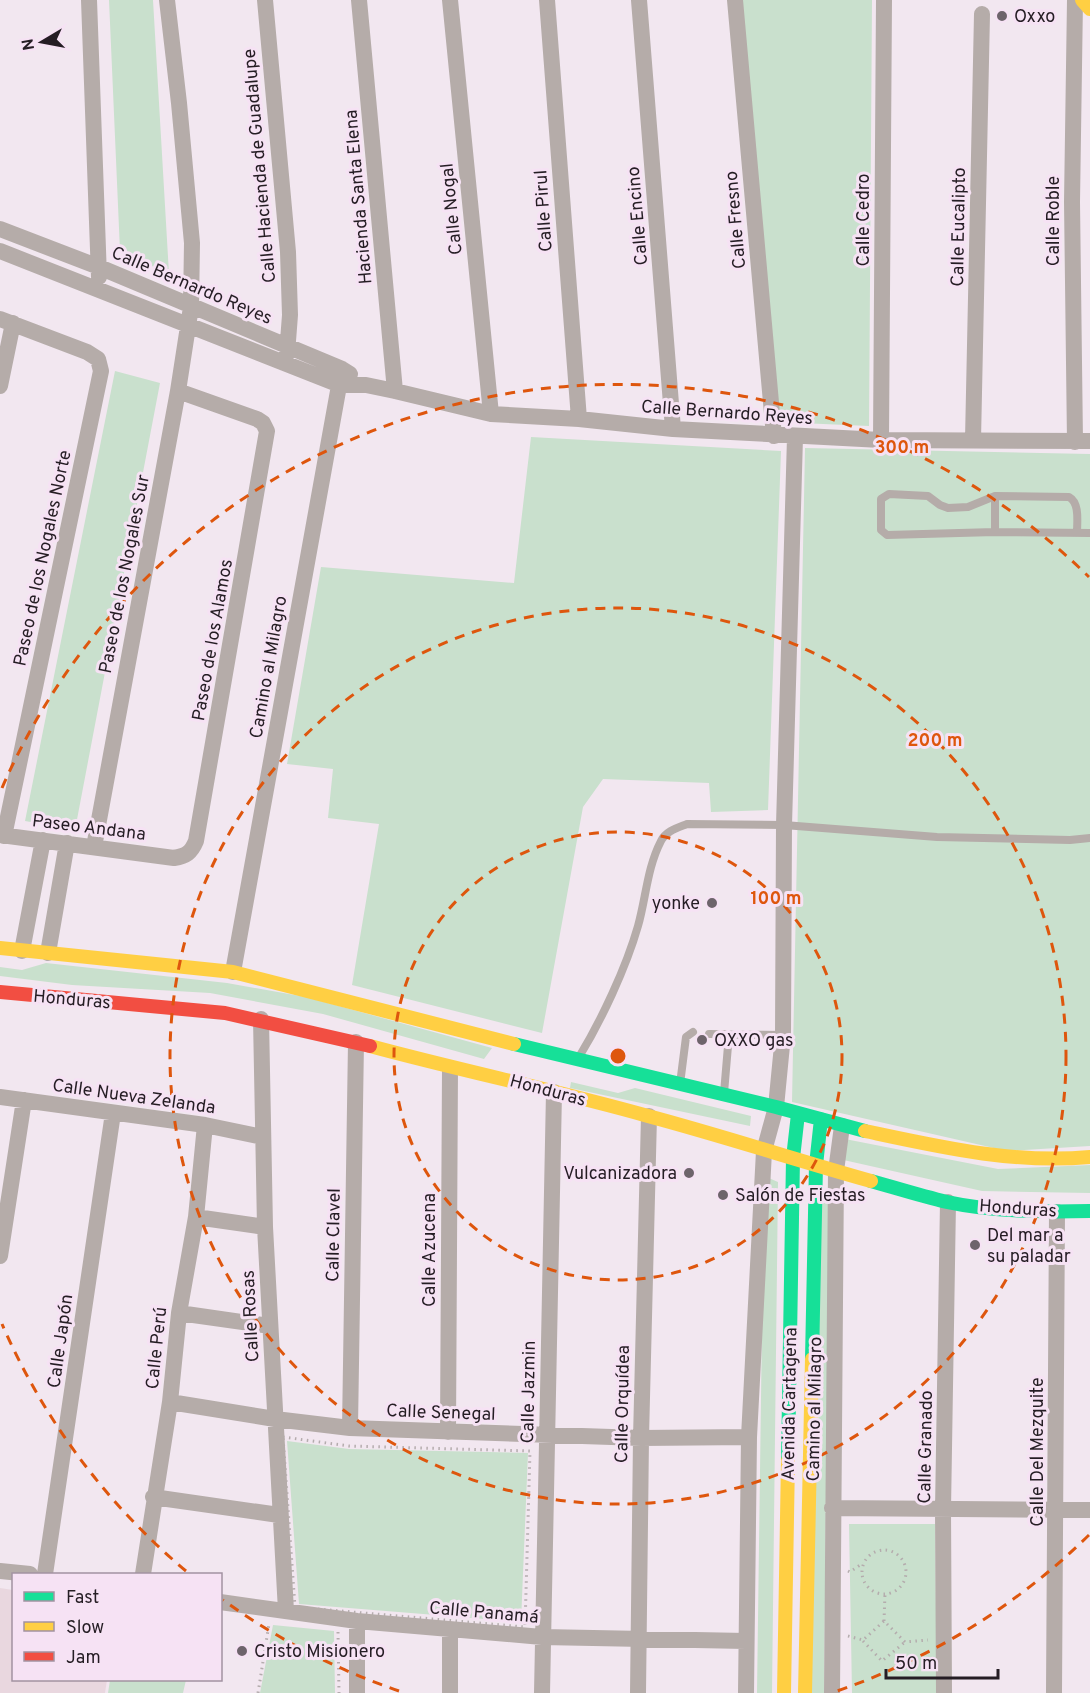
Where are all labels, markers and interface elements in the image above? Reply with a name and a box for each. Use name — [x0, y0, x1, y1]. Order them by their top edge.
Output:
place label: Oxxo — [1014, 6, 1055, 29]
marker: Oxxo — [995, 9, 1009, 23]
north arrow — [12, 12, 72, 72]
text: N — [18, 37, 40, 52]
street label: Calle Hacienda de Guadalupe — [239, 48, 282, 284]
street label: Hacienda Santa Elena — [340, 109, 379, 285]
street label: Calle Nogal — [436, 162, 469, 256]
street label: Calle Encino — [623, 165, 654, 266]
street label: Calle Eucalipto — [947, 167, 972, 287]
street label: Calle Pirul — [530, 169, 559, 253]
street label: Calle Fresno — [721, 170, 752, 270]
street label: Calle Cedro — [853, 174, 876, 266]
street label: Calle Roble — [1043, 176, 1066, 266]
street label: Calle Bernardo Reyes — [108, 242, 275, 331]
street label: Calle Bernardo Reyes — [640, 396, 814, 431]
text: 300 m — [875, 437, 929, 460]
street label: Paseo de los Nogales Norte — [9, 448, 78, 668]
street label: Paseo de los Nogales Sur — [95, 473, 156, 676]
street label: Paseo de los Alamos — [188, 557, 239, 723]
street label: Camino al Milagro — [246, 594, 293, 740]
text: 200 m — [907, 730, 963, 753]
street label: Paseo Andana — [31, 810, 147, 847]
text: 100 m — [750, 888, 802, 911]
place label: yonke — [652, 893, 700, 916]
marker: yonke — [705, 896, 719, 910]
street label: Honduras — [32, 986, 112, 1015]
place label: OXXO gas — [714, 1030, 793, 1053]
marker: OXXO gas — [695, 1033, 709, 1047]
centre of rings — [608, 1046, 628, 1066]
street label: Honduras — [507, 1070, 588, 1113]
street label: Calle Nueva Zelanda — [51, 1075, 217, 1120]
place label: Vulcanizadora — [563, 1163, 677, 1186]
marker: Vulcanizadora — [682, 1166, 696, 1180]
place label: Salón de Fiestas — [735, 1185, 865, 1208]
street label: Calle Clavel — [322, 1188, 347, 1282]
marker: Salón de Fiestas — [716, 1188, 730, 1202]
street label: Calle Azucena — [419, 1193, 442, 1307]
street label: Honduras — [978, 1195, 1058, 1224]
place label: Del mar a su paladar — [987, 1225, 1071, 1269]
marker: Del mar a su paladar — [968, 1238, 982, 1252]
street label: Calle Rosas — [238, 1269, 265, 1362]
street label: Calle Japón — [44, 1293, 79, 1390]
street label: Calle Perú — [142, 1306, 173, 1390]
street label: Avenida Cartagena — [778, 1327, 803, 1481]
street label: Camino al Milagro — [803, 1337, 828, 1482]
street label: Calle Jazmin — [517, 1340, 542, 1444]
street label: Calle Orquídea — [611, 1345, 636, 1463]
street label: Calle Del Mezquite — [1027, 1377, 1050, 1527]
street label: Calle Granado — [914, 1390, 939, 1504]
street label: Calle Senegal — [386, 1400, 496, 1427]
legend — [12, 1573, 222, 1681]
text: Fast — [66, 1587, 99, 1610]
street label: Calle Panamá — [428, 1597, 540, 1630]
text: Slow — [66, 1617, 104, 1640]
place label: Cristo Misionero — [254, 1641, 385, 1664]
scale bar — [886, 1642, 998, 1680]
marker: Cristo Misionero — [235, 1644, 249, 1658]
text: Jam — [66, 1647, 101, 1670]
text: 50 m — [895, 1653, 937, 1676]

